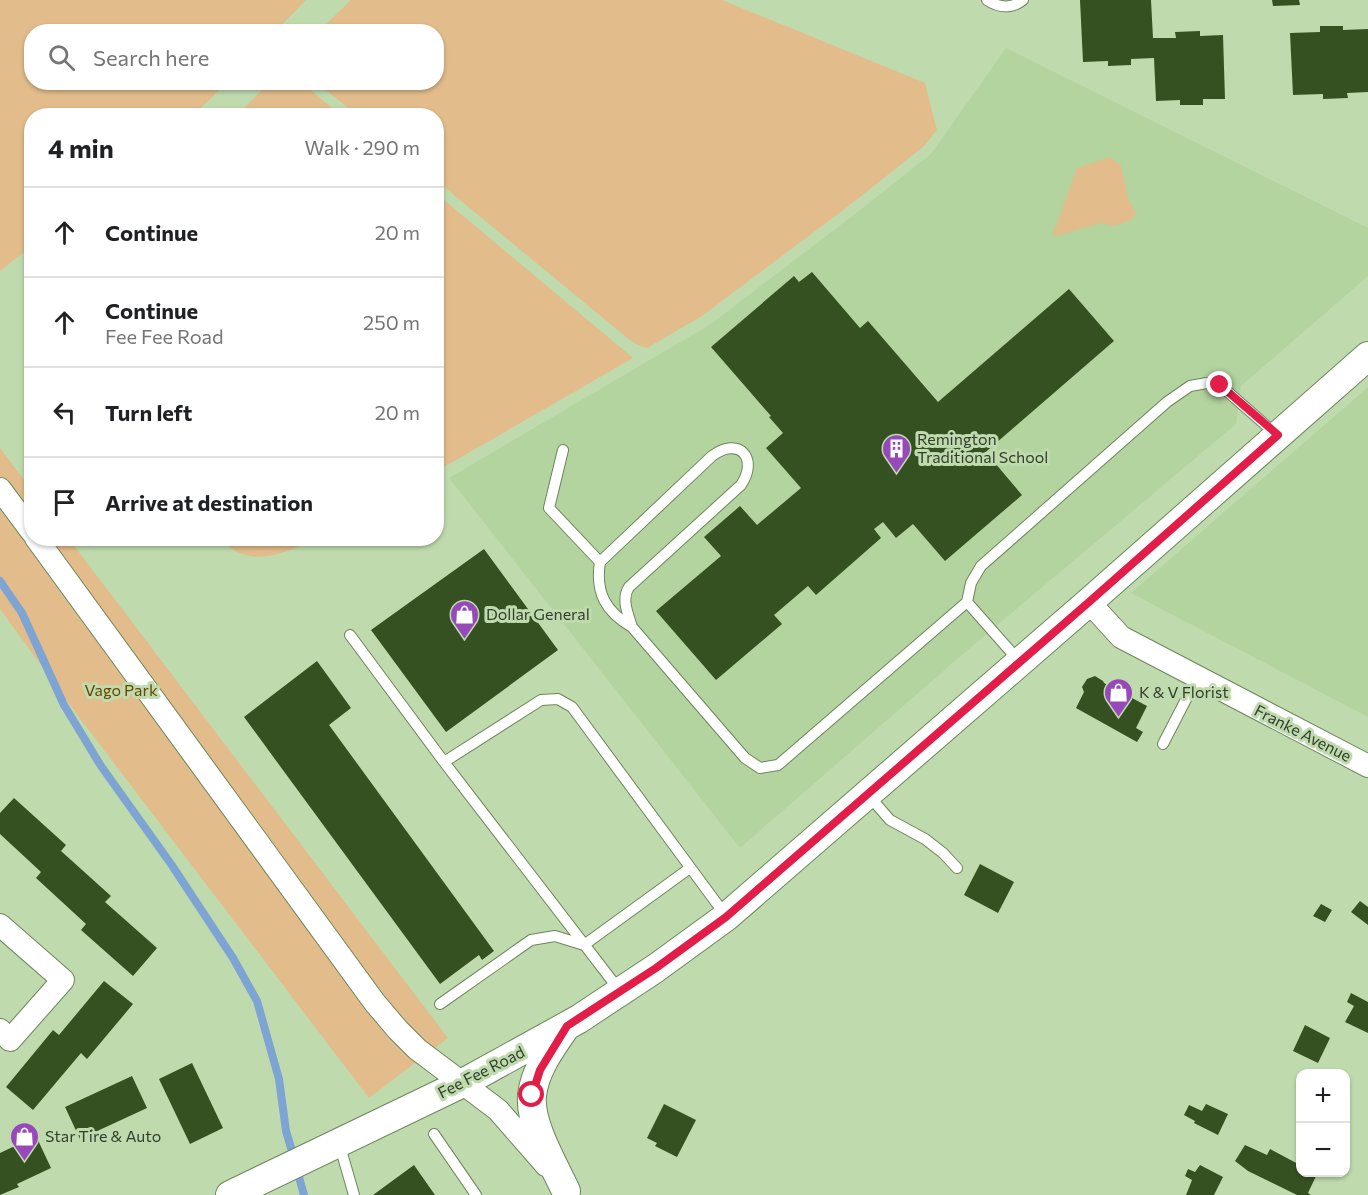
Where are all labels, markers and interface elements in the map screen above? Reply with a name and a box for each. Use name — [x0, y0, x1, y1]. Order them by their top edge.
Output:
search box — [24, 24, 444, 90]
icon: search — [45, 41, 78, 74]
text: Search here — [93, 44, 209, 71]
text: 4 min — [48, 132, 114, 163]
text: Walk · 290 m — [304, 135, 420, 159]
icon: ahead — [48, 216, 81, 249]
text: Continue — [105, 219, 198, 246]
text: 20 m — [375, 220, 420, 244]
text: Continue — [105, 297, 198, 324]
icon: ahead — [48, 306, 81, 339]
text: 250 m — [363, 310, 420, 334]
text: Fee Fee Road — [105, 324, 224, 348]
route end — [1206, 371, 1232, 397]
icon: left — [48, 396, 81, 429]
text: Turn left — [105, 399, 192, 426]
text: 20 m — [375, 400, 420, 424]
place label: Remington Traditional School — [917, 429, 1048, 466]
building icon: Remington Traditional School — [880, 432, 912, 474]
icon: arrive — [48, 486, 81, 519]
text: Arrive at destination — [105, 489, 313, 516]
shop icon: Dollar General — [449, 598, 481, 640]
place label: Dollar General — [486, 604, 590, 623]
shop icon: K & V Florist — [1102, 676, 1134, 718]
park label: Vago Park — [84, 680, 158, 699]
place label: K & V Florist — [1139, 682, 1229, 701]
street label: Franke Avenue — [1252, 700, 1355, 765]
street label: Fee Fee Road — [434, 1042, 527, 1102]
map controls — [1296, 1069, 1350, 1177]
button: + — [1296, 1069, 1350, 1123]
route start — [518, 1081, 544, 1107]
shop icon: Star Tire & Auto — [8, 1120, 40, 1162]
button: − — [1296, 1123, 1350, 1177]
place label: Star Tire & Auto — [45, 1126, 161, 1145]

